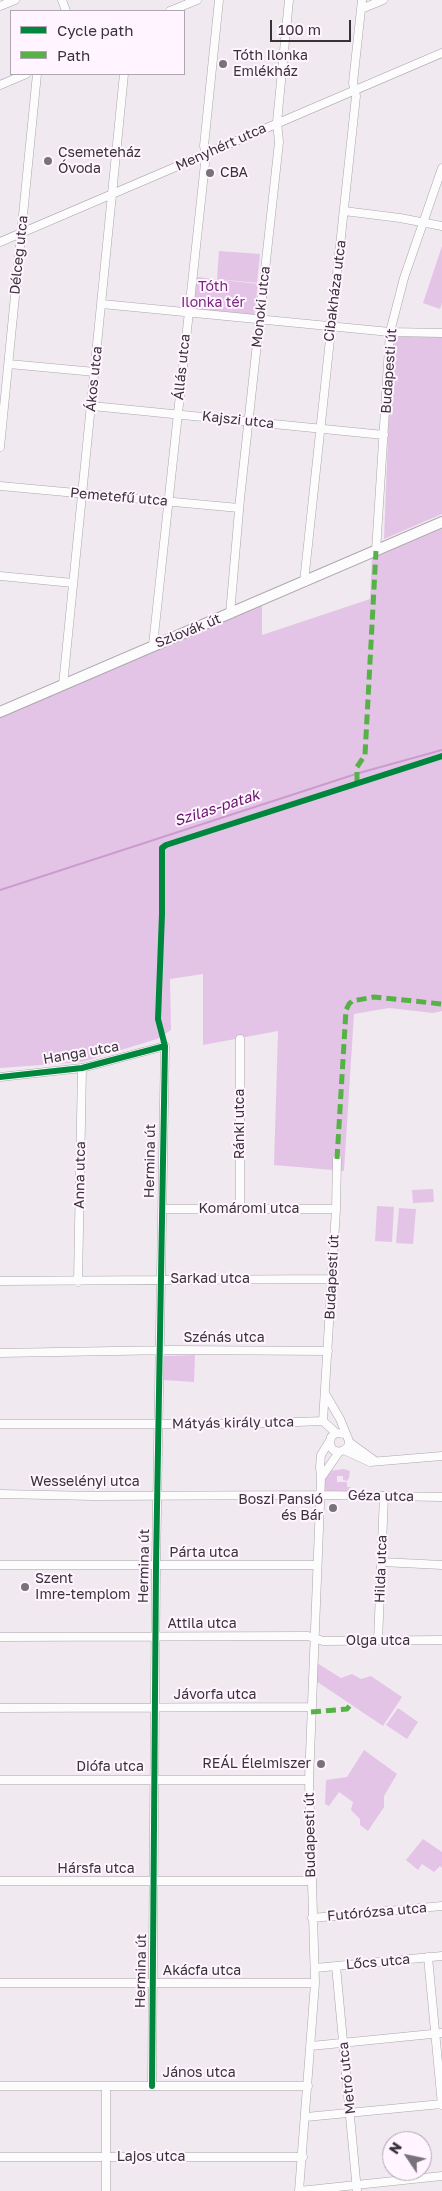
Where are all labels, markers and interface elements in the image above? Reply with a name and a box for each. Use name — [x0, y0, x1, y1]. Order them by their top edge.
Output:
legend — [10, 10, 185, 75]
scale bar — [272, 10, 353, 42]
text: 100 m — [278, 20, 321, 38]
text: Cycle path — [57, 21, 133, 39]
text: Path — [57, 46, 90, 64]
place label: Tóth Ilonka Emlékház — [233, 48, 308, 80]
marker: Tóth Ilonka Emlékház — [217, 58, 229, 70]
street label: Menyhért utca — [173, 119, 269, 175]
place label: Csemeteház Óvoda — [58, 145, 141, 178]
marker: Csemeteház Óvoda — [42, 155, 54, 167]
place label: CBA — [220, 165, 248, 181]
marker: CBA — [204, 167, 216, 179]
street label: Délceg utca — [6, 214, 32, 296]
street label: Cibakháza utca — [320, 239, 350, 343]
street label: Monoki utca — [248, 265, 274, 349]
park label: Tóth Ilonka tér — [181, 279, 245, 312]
street label: Budapesti út — [378, 328, 400, 414]
street label: Állás utca — [170, 333, 194, 401]
street label: Ákos utca — [82, 345, 106, 413]
street label: Kajszi utca — [201, 408, 275, 432]
street label: Pemetefű utca — [69, 484, 169, 510]
street label: Szlovák út — [153, 610, 223, 652]
water label: Szilas-patak — [172, 786, 262, 830]
street label: Hanga utca — [42, 1038, 120, 1068]
street label: Ránki utca — [232, 1089, 248, 1159]
street label: Hermina út — [141, 1124, 159, 1198]
street label: Anna utca — [71, 1141, 89, 1209]
street label: Komáromi utca — [198, 1201, 300, 1217]
street label: Budapesti út — [321, 1234, 343, 1320]
street label: Sarkad utca — [170, 1271, 250, 1287]
street label: Szénás utca — [183, 1330, 265, 1346]
street label: Mátyás király utca — [172, 1414, 294, 1432]
street label: Wesselényi utca — [30, 1474, 140, 1490]
street label: Géza utca — [348, 1487, 414, 1505]
place label: Boszi Pansió és Bár — [238, 1492, 323, 1524]
marker: Boszi Pansió és Bár — [327, 1502, 339, 1514]
street label: Hermina út — [135, 1529, 153, 1603]
street label: Hilda utca — [371, 1535, 391, 1603]
street label: Párta utca — [169, 1545, 239, 1561]
place label: Szent Imre-templom — [35, 1571, 130, 1604]
marker: Szent Imre-templom — [19, 1581, 31, 1593]
street label: Attila utca — [167, 1616, 237, 1632]
street label: Olga utca — [346, 1633, 410, 1649]
street label: Jávorfa utca — [174, 1687, 256, 1703]
place label: REÁL Élelmiszer — [202, 1756, 311, 1772]
marker: REÁL Élelmiszer — [315, 1758, 327, 1770]
street label: Diófa utca — [76, 1759, 144, 1775]
street label: Budapesti út — [301, 1792, 319, 1878]
street label: Hársfa utca — [57, 1861, 135, 1877]
street label: Futórózsa utca — [326, 1899, 428, 1925]
street label: Hermina út — [132, 1934, 150, 2008]
street label: Lőcs utca — [345, 1951, 411, 1973]
street label: Akácfa utca — [163, 1963, 241, 1979]
street label: Metró utca — [335, 2041, 359, 2115]
street label: János utca — [162, 2065, 236, 2081]
north arrow — [382, 2131, 432, 2181]
text: N — [385, 2139, 405, 2157]
street label: Lajos utca — [117, 2149, 185, 2165]

